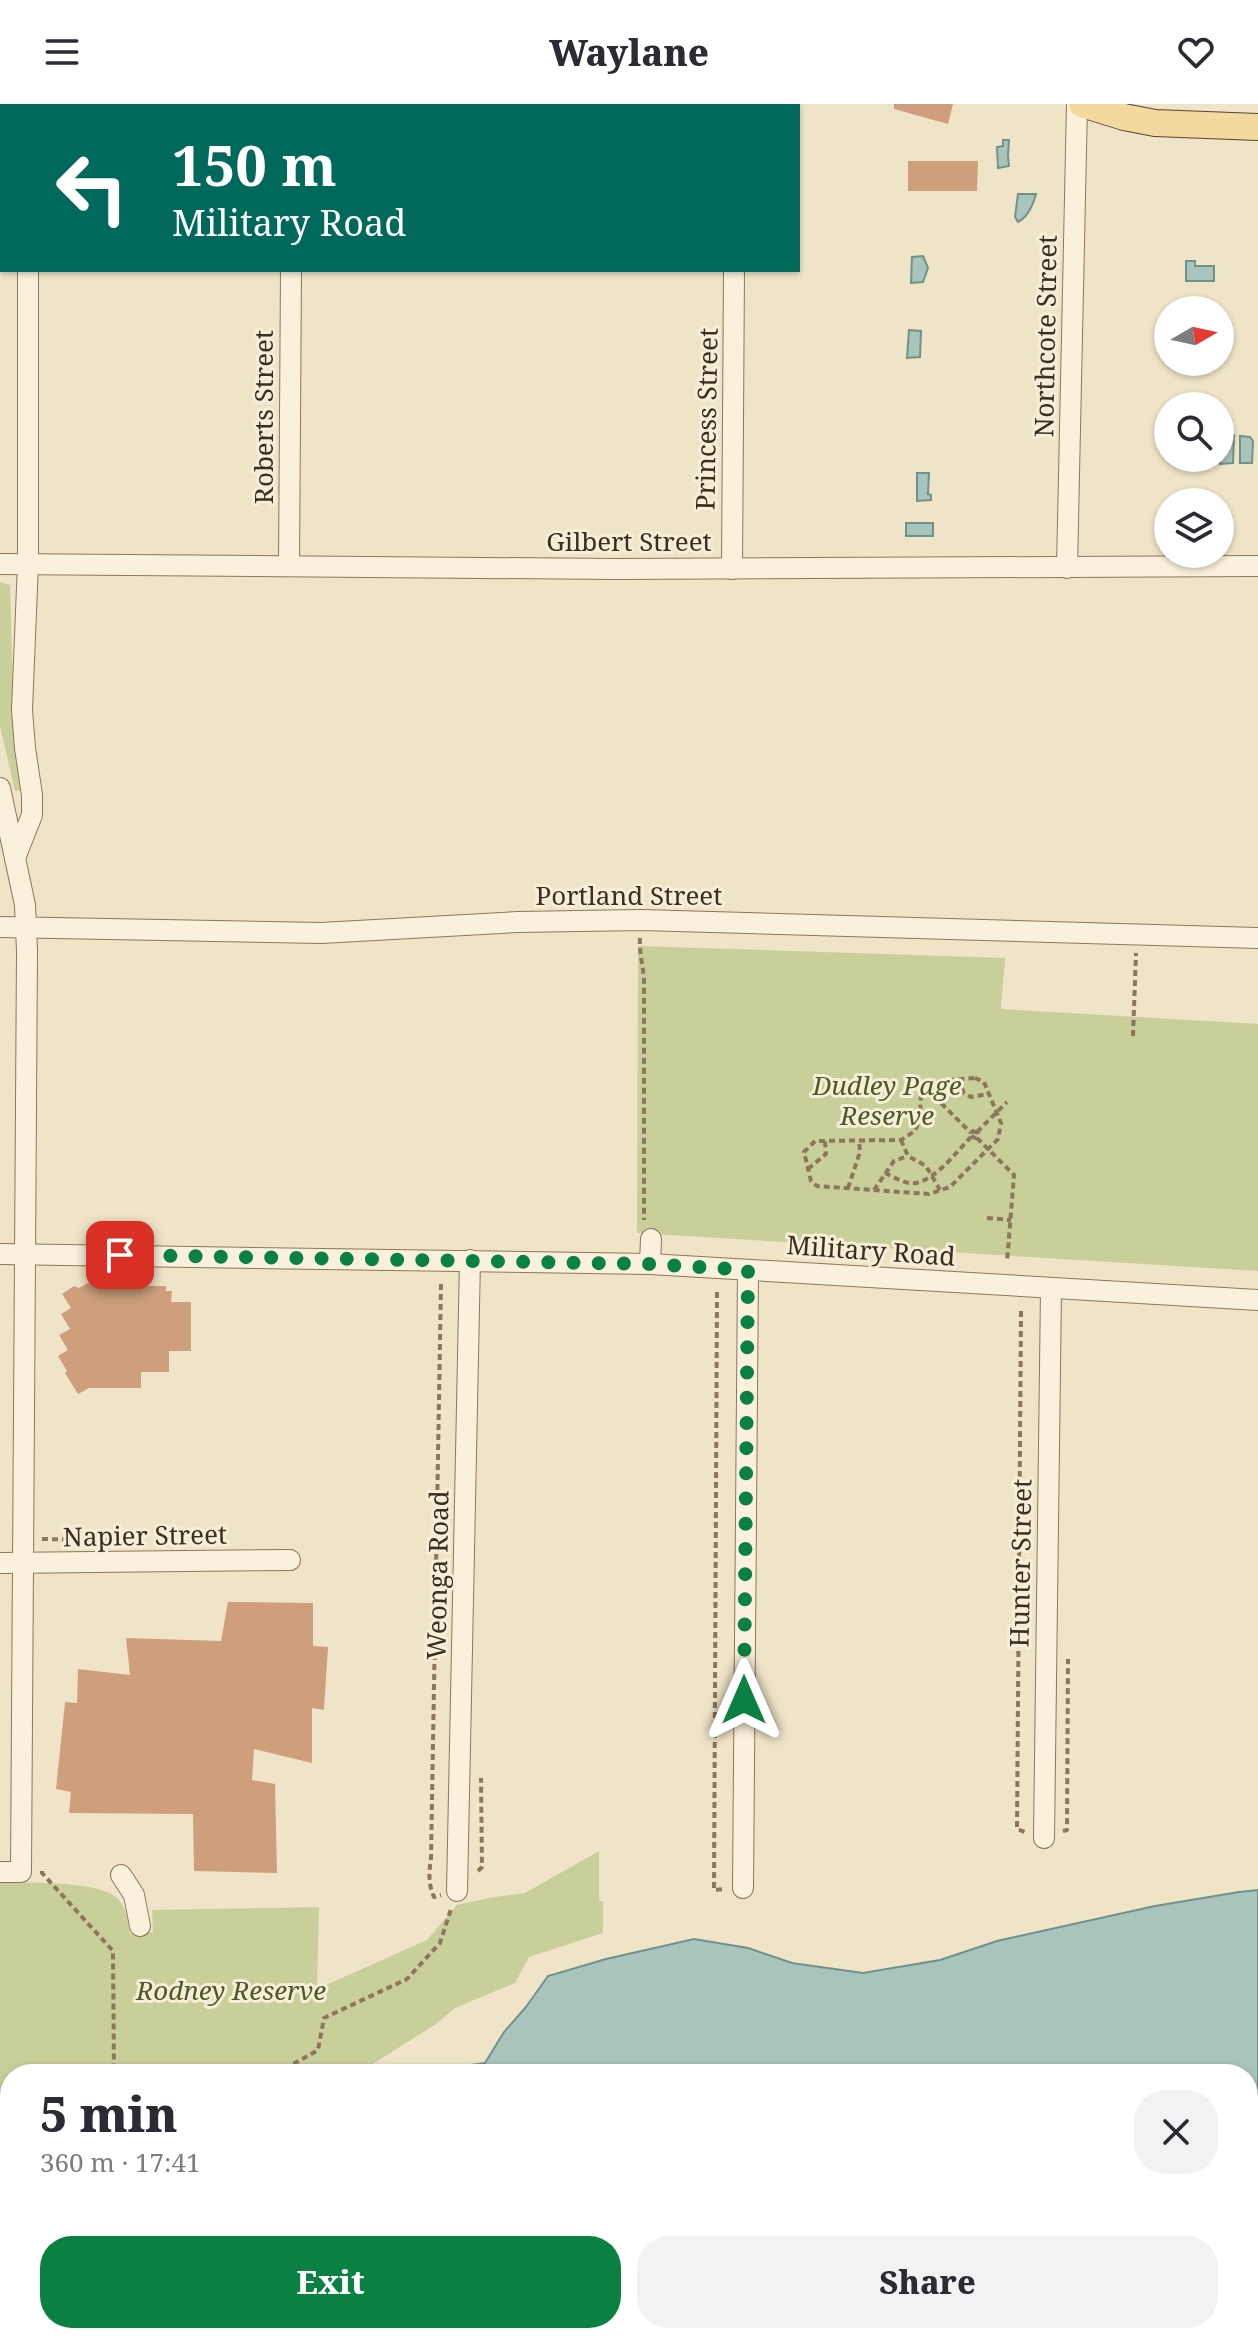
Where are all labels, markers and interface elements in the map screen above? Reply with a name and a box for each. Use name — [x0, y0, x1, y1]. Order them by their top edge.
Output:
text: Waylane — [549, 28, 709, 77]
icon: menu — [40, 30, 84, 74]
icon: heart — [1174, 30, 1218, 74]
text: 150 m — [172, 126, 337, 202]
icon: left — [40, 136, 144, 240]
text: Military Road — [172, 198, 406, 247]
street label: Northcote Street — [1025, 234, 1065, 438]
north arrow — [1154, 296, 1234, 376]
map controls — [1154, 296, 1234, 568]
street label: Princess Street — [686, 327, 726, 511]
street label: Roberts Street — [245, 330, 281, 504]
button: search — [1154, 392, 1234, 472]
button: layers — [1154, 488, 1234, 568]
street label: Gilbert Street — [546, 523, 712, 559]
street label: Portland Street — [536, 877, 722, 913]
park label: Dudley Page Reserve — [811, 1067, 962, 1133]
pin — [86, 1221, 154, 1289]
street label: Military Road — [785, 1226, 957, 1274]
icon: arrive — [98, 1233, 142, 1277]
street label: Hunter Street — [1001, 1478, 1039, 1648]
street label: Weonga Road — [418, 1490, 456, 1660]
street label: Napier Street — [63, 1516, 227, 1554]
position arrow — [702, 1658, 786, 1742]
park label: Rodney Reserve — [135, 1972, 326, 2008]
text: 5 min — [40, 2081, 178, 2146]
button: close — [1134, 2090, 1218, 2174]
text: 360 m · 17:41 — [40, 2144, 201, 2180]
button: Exit — [40, 2236, 621, 2328]
button: Share — [637, 2236, 1218, 2328]

